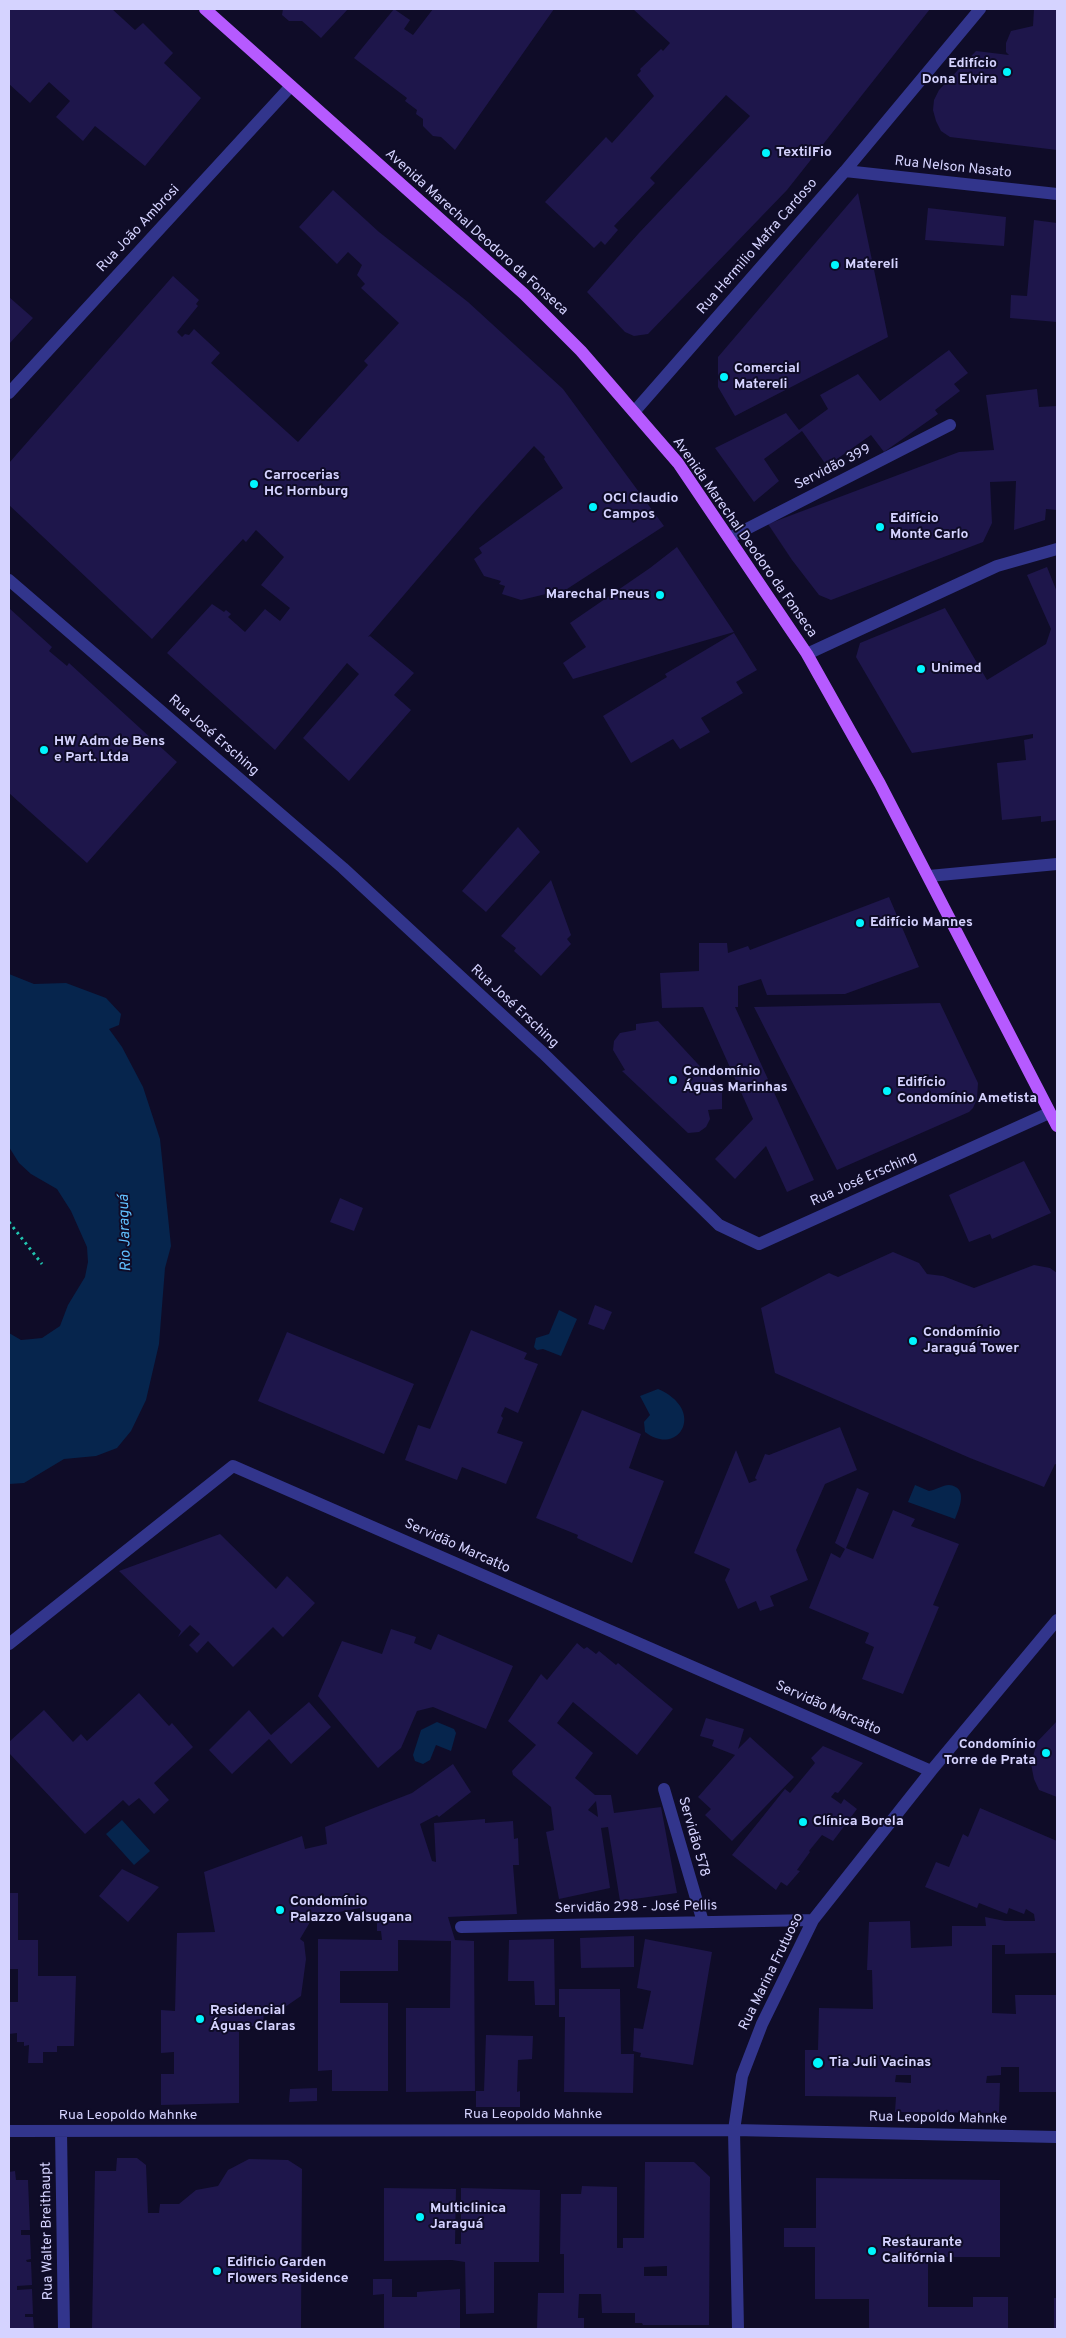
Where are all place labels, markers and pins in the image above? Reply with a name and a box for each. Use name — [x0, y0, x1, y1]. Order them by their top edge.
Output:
place label: Edifício Dona Elvira — [922, 56, 997, 88]
marker: Edifício Dona Elvira — [1001, 66, 1013, 78]
place label: TextilFio — [776, 145, 832, 161]
marker: TextilFio — [760, 147, 772, 159]
place label: Matereli — [845, 257, 899, 273]
marker: Matereli — [829, 259, 841, 271]
place label: Comercial Matereli — [734, 361, 800, 394]
marker: Comercial Matereli — [718, 371, 730, 383]
place label: Carrocerias HC Hornburg — [264, 468, 348, 501]
marker: Carrocerias HC Hornburg — [248, 478, 260, 490]
place label: OCI Claudio Campos — [603, 491, 678, 524]
marker: OCI Claudio Campos — [587, 501, 599, 513]
place label: Edifício Monte Carlo — [890, 511, 969, 544]
marker: Edifício Monte Carlo — [874, 521, 886, 533]
place label: Marechal Pneus — [546, 587, 650, 603]
marker: Marechal Pneus — [654, 589, 666, 601]
place label: Unimed — [931, 661, 982, 677]
marker: Unimed — [915, 663, 927, 675]
place label: HW Adm de Bens e Part. Ltda — [54, 734, 165, 766]
marker: HW Adm de Bens e Part. Ltda — [38, 744, 50, 756]
place label: Edifício Mannes — [870, 915, 973, 931]
marker: Edifício Mannes — [854, 917, 866, 929]
place label: Condomínio Águas Marinhas — [683, 1064, 788, 1096]
marker: Condomínio Águas Marinhas — [667, 1074, 679, 1086]
place label: Edifício Condomínio Ametista — [897, 1075, 1037, 1108]
marker: Edifício Condomínio Ametista — [881, 1085, 893, 1097]
place label: Condomínio Jaraguá Tower — [923, 1325, 1019, 1358]
marker: Condomínio Jaraguá Tower — [907, 1335, 919, 1347]
place label: Condomínio Torre de Prata — [944, 1737, 1036, 1770]
marker: Condomínio Torre de Prata — [1040, 1747, 1052, 1759]
place label: Clínica Borela — [813, 1814, 904, 1830]
marker: Clínica Borela — [797, 1816, 809, 1828]
place label: Condomínio Palazzo Valsugana — [290, 1894, 412, 1926]
marker: Condomínio Palazzo Valsugana — [274, 1904, 286, 1916]
place label: Residencial Águas Claras — [210, 2003, 296, 2035]
marker: Residencial Águas Claras — [194, 2013, 206, 2025]
place label: Tia Juli Vacinas — [829, 2055, 931, 2071]
marker: Tia Juli Vacinas — [811, 2056, 825, 2070]
place label: Multiclinica Jaraguá — [430, 2201, 506, 2234]
marker: Multiclinica Jaraguá — [414, 2211, 426, 2223]
place label: Restaurante Califórnia I — [882, 2235, 962, 2268]
marker: Restaurante Califórnia I — [866, 2245, 878, 2257]
place label: Edificio Garden Flowers Residence — [227, 2255, 349, 2288]
marker: Edificio Garden Flowers Residence — [211, 2265, 223, 2277]

